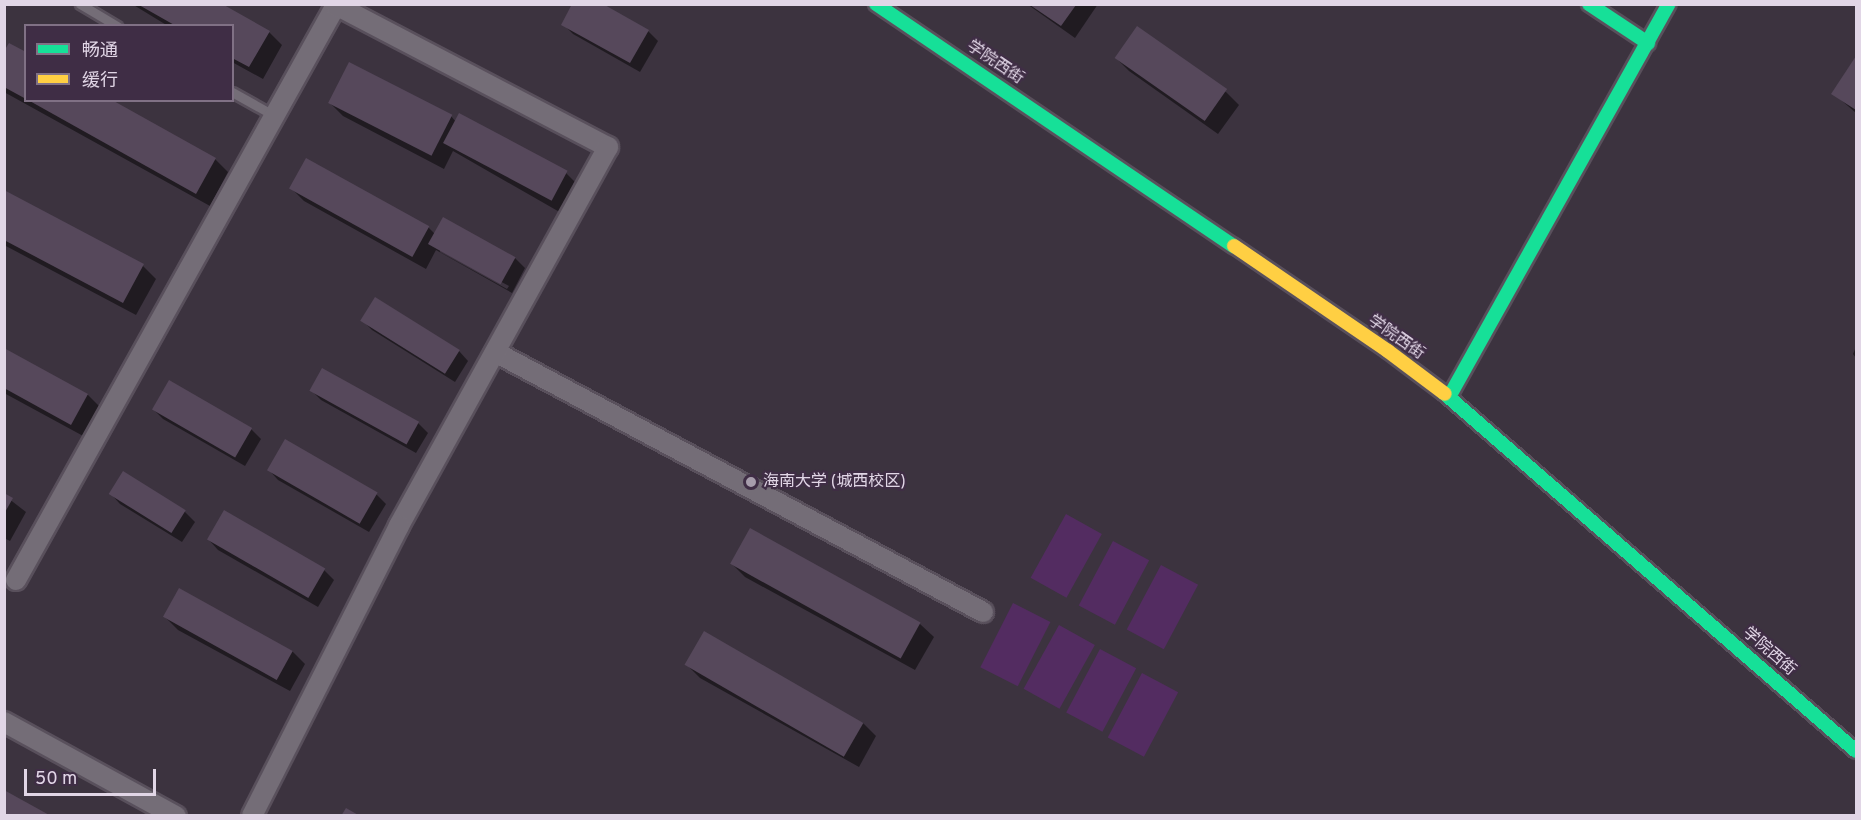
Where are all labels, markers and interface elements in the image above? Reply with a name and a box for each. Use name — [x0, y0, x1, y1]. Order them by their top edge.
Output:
legend — [24, 24, 234, 102]
street label: 学院西街 — [963, 37, 1027, 89]
text: 畅通 — [82, 40, 118, 63]
text: 缓行 — [82, 70, 118, 93]
street label: 学院西街 — [1364, 312, 1428, 364]
place label: 海南大学 (城西校区) — [763, 472, 906, 492]
marker: 海南大学 (城西校区) — [744, 475, 758, 489]
street label: 学院西街 — [1739, 624, 1799, 680]
scale bar — [27, 757, 159, 795]
text: 50 m — [35, 768, 77, 791]

